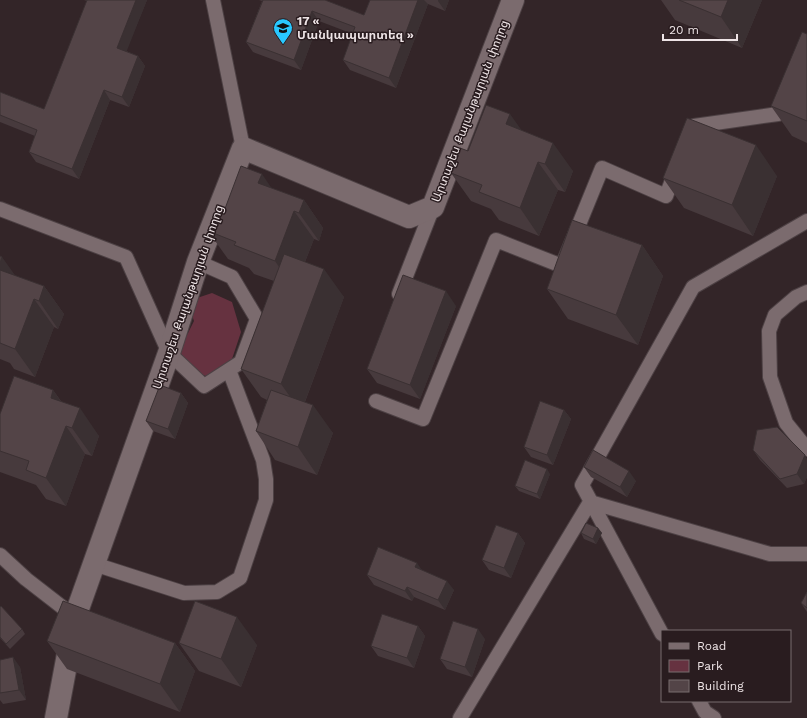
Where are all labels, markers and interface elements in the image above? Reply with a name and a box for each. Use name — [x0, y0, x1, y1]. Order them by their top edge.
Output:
place label: 17 « Մանկապարտեզ » — [297, 14, 414, 42]
scale bar — [663, 16, 737, 42]
school or university icon: 17 « Մանկապարտեզ » — [272, 17, 294, 45]
street label: Արտաշես Քալանթարյան փողոց — [429, 18, 511, 204]
text: 20 m — [669, 23, 699, 37]
street label: Արտաշես Քալանթարյան փողոց — [150, 203, 226, 391]
legend — [661, 630, 791, 702]
text: Road — [697, 639, 726, 653]
text: Park — [697, 659, 723, 673]
text: Building — [697, 679, 744, 693]

